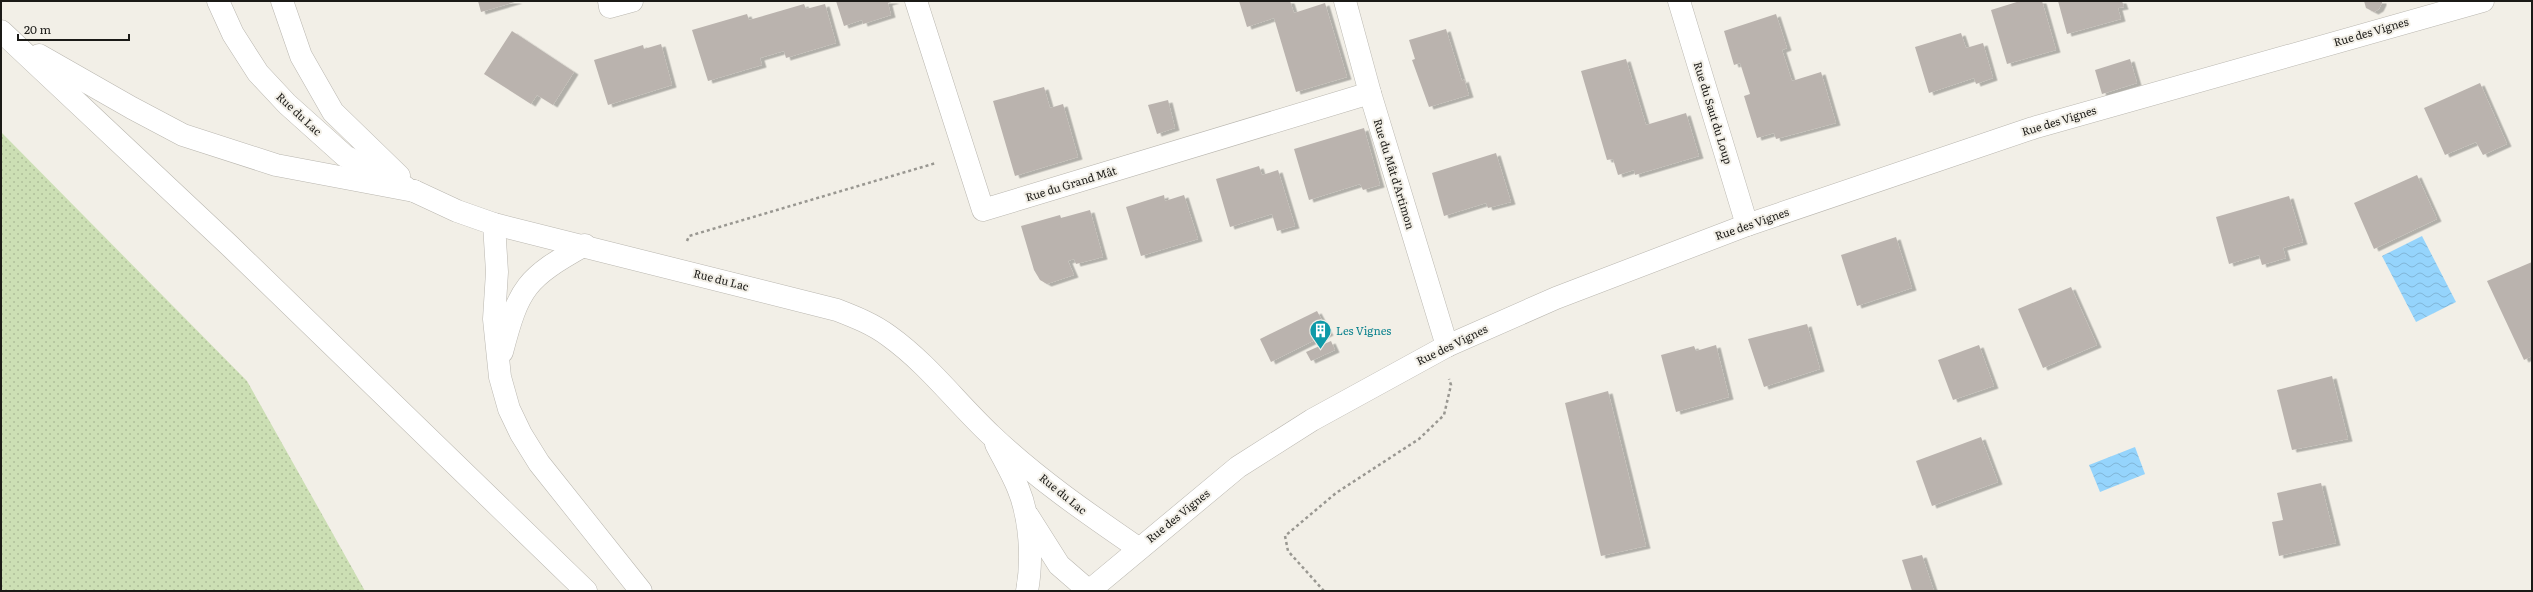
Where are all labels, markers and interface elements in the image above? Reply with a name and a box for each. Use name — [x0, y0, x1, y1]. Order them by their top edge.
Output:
street label: Rue des Vignes — [2331, 13, 2410, 49]
scale bar — [18, 16, 129, 42]
text: 20 m — [24, 20, 51, 38]
street label: Rue du Saut du Loup — [1691, 59, 1737, 166]
street label: Rue du Lac — [274, 88, 326, 139]
street label: Rue des Vignes — [2019, 101, 2098, 139]
street label: Rue du Mât d'Artimon — [1371, 116, 1419, 231]
street label: Rue du Grand Mât — [1023, 161, 1119, 204]
street label: Rue des Vignes — [1713, 203, 1791, 243]
street label: Rue du Lac — [692, 264, 751, 294]
building icon: Les Vignes — [1308, 318, 1334, 351]
street label: Rue des Vignes — [1413, 320, 1490, 368]
place label: Les Vignes — [1336, 322, 1391, 338]
street label: Rue du Lac — [1037, 469, 1091, 518]
street label: Rue des Vignes — [1142, 485, 1212, 546]

